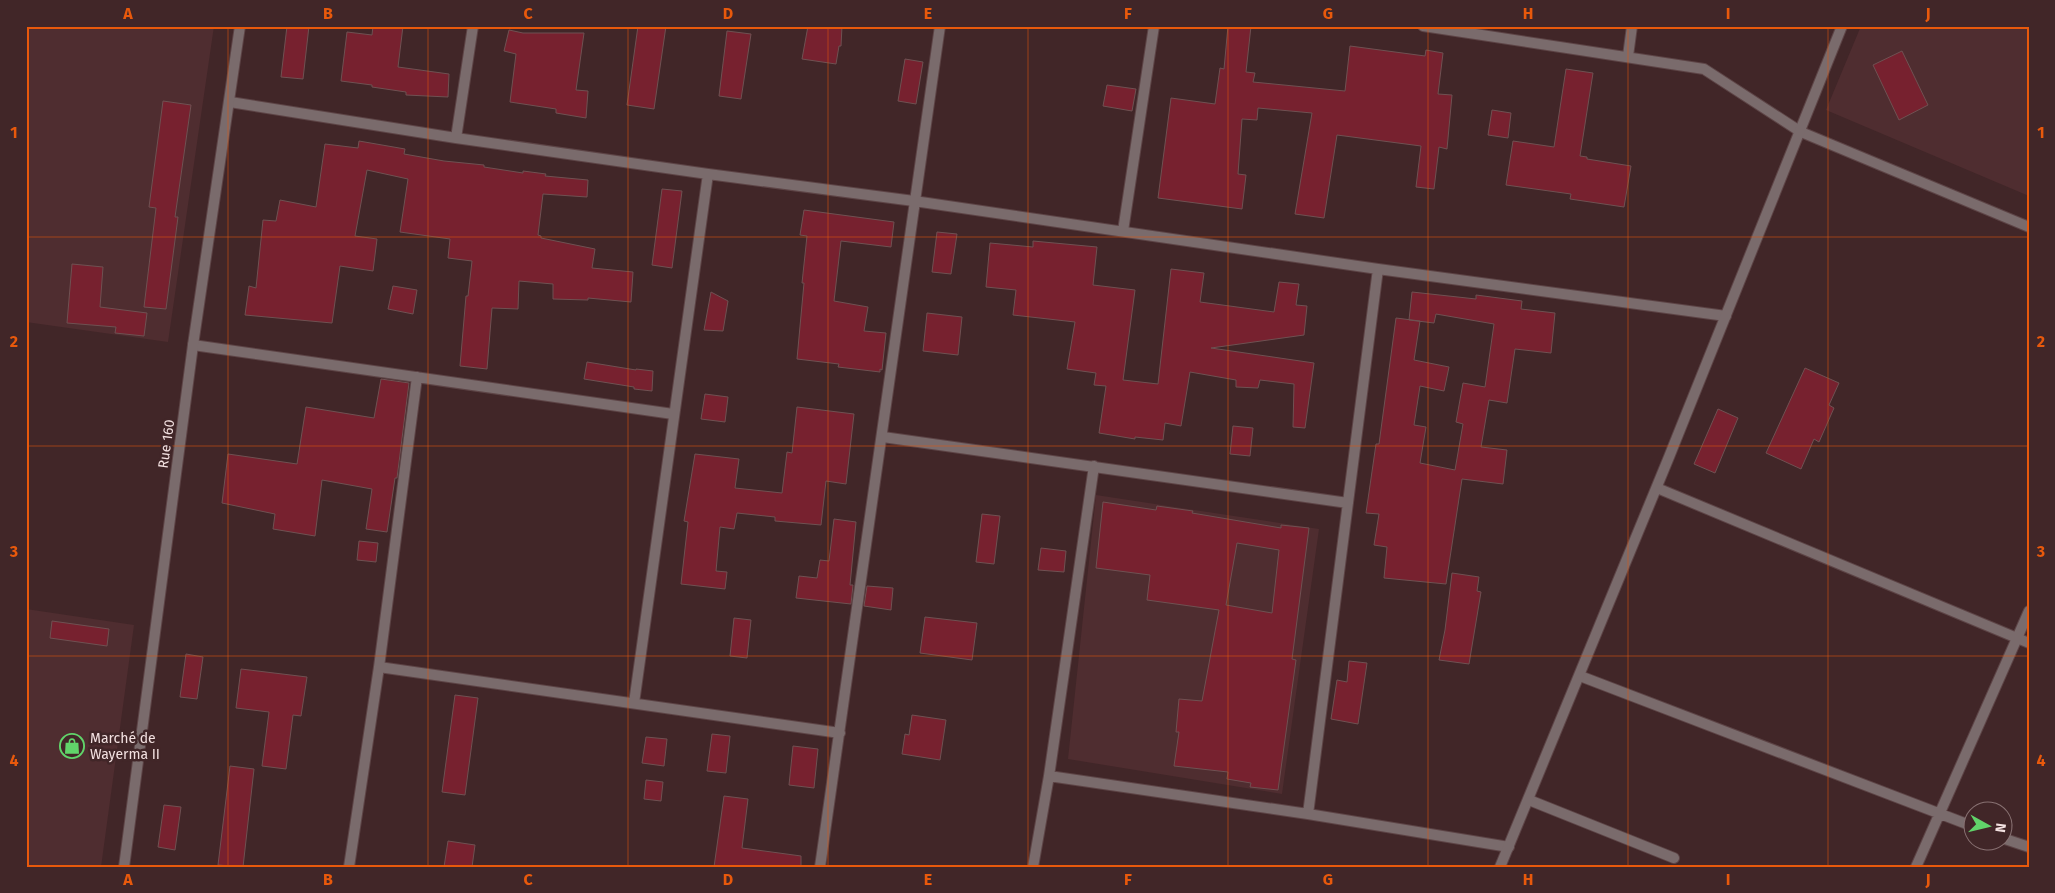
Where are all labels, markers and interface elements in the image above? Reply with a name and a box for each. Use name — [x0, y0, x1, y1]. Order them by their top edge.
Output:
text: A — [122, 4, 133, 23]
text: B — [323, 4, 333, 23]
text: C — [523, 4, 533, 23]
text: D — [723, 4, 733, 23]
text: E — [924, 4, 932, 23]
text: F — [1124, 4, 1132, 23]
text: G — [1323, 4, 1333, 23]
text: H — [1523, 4, 1533, 23]
text: I — [1726, 4, 1730, 23]
text: J — [1924, 4, 1931, 23]
text: 1 — [10, 123, 18, 142]
text: 1 — [2037, 123, 2045, 142]
text: 2 — [10, 332, 18, 351]
text: 2 — [2037, 332, 2045, 351]
street label: Rue 160 — [155, 418, 178, 470]
text: 3 — [9, 542, 18, 561]
text: 3 — [2036, 542, 2045, 561]
place label: Marché de Wayerma II — [90, 730, 160, 763]
shop icon: Marché de Wayerma II — [59, 733, 85, 759]
text: 4 — [9, 751, 19, 770]
text: 4 — [2036, 751, 2046, 770]
north arrow — [1962, 800, 2012, 850]
text: N — [1991, 822, 2009, 834]
text: A — [122, 870, 133, 889]
text: B — [323, 870, 333, 889]
text: C — [523, 870, 533, 889]
text: D — [723, 870, 733, 889]
text: E — [924, 870, 932, 889]
text: F — [1124, 870, 1132, 889]
text: G — [1323, 870, 1333, 889]
text: H — [1523, 870, 1533, 889]
text: I — [1726, 870, 1730, 889]
text: J — [1924, 870, 1931, 889]

